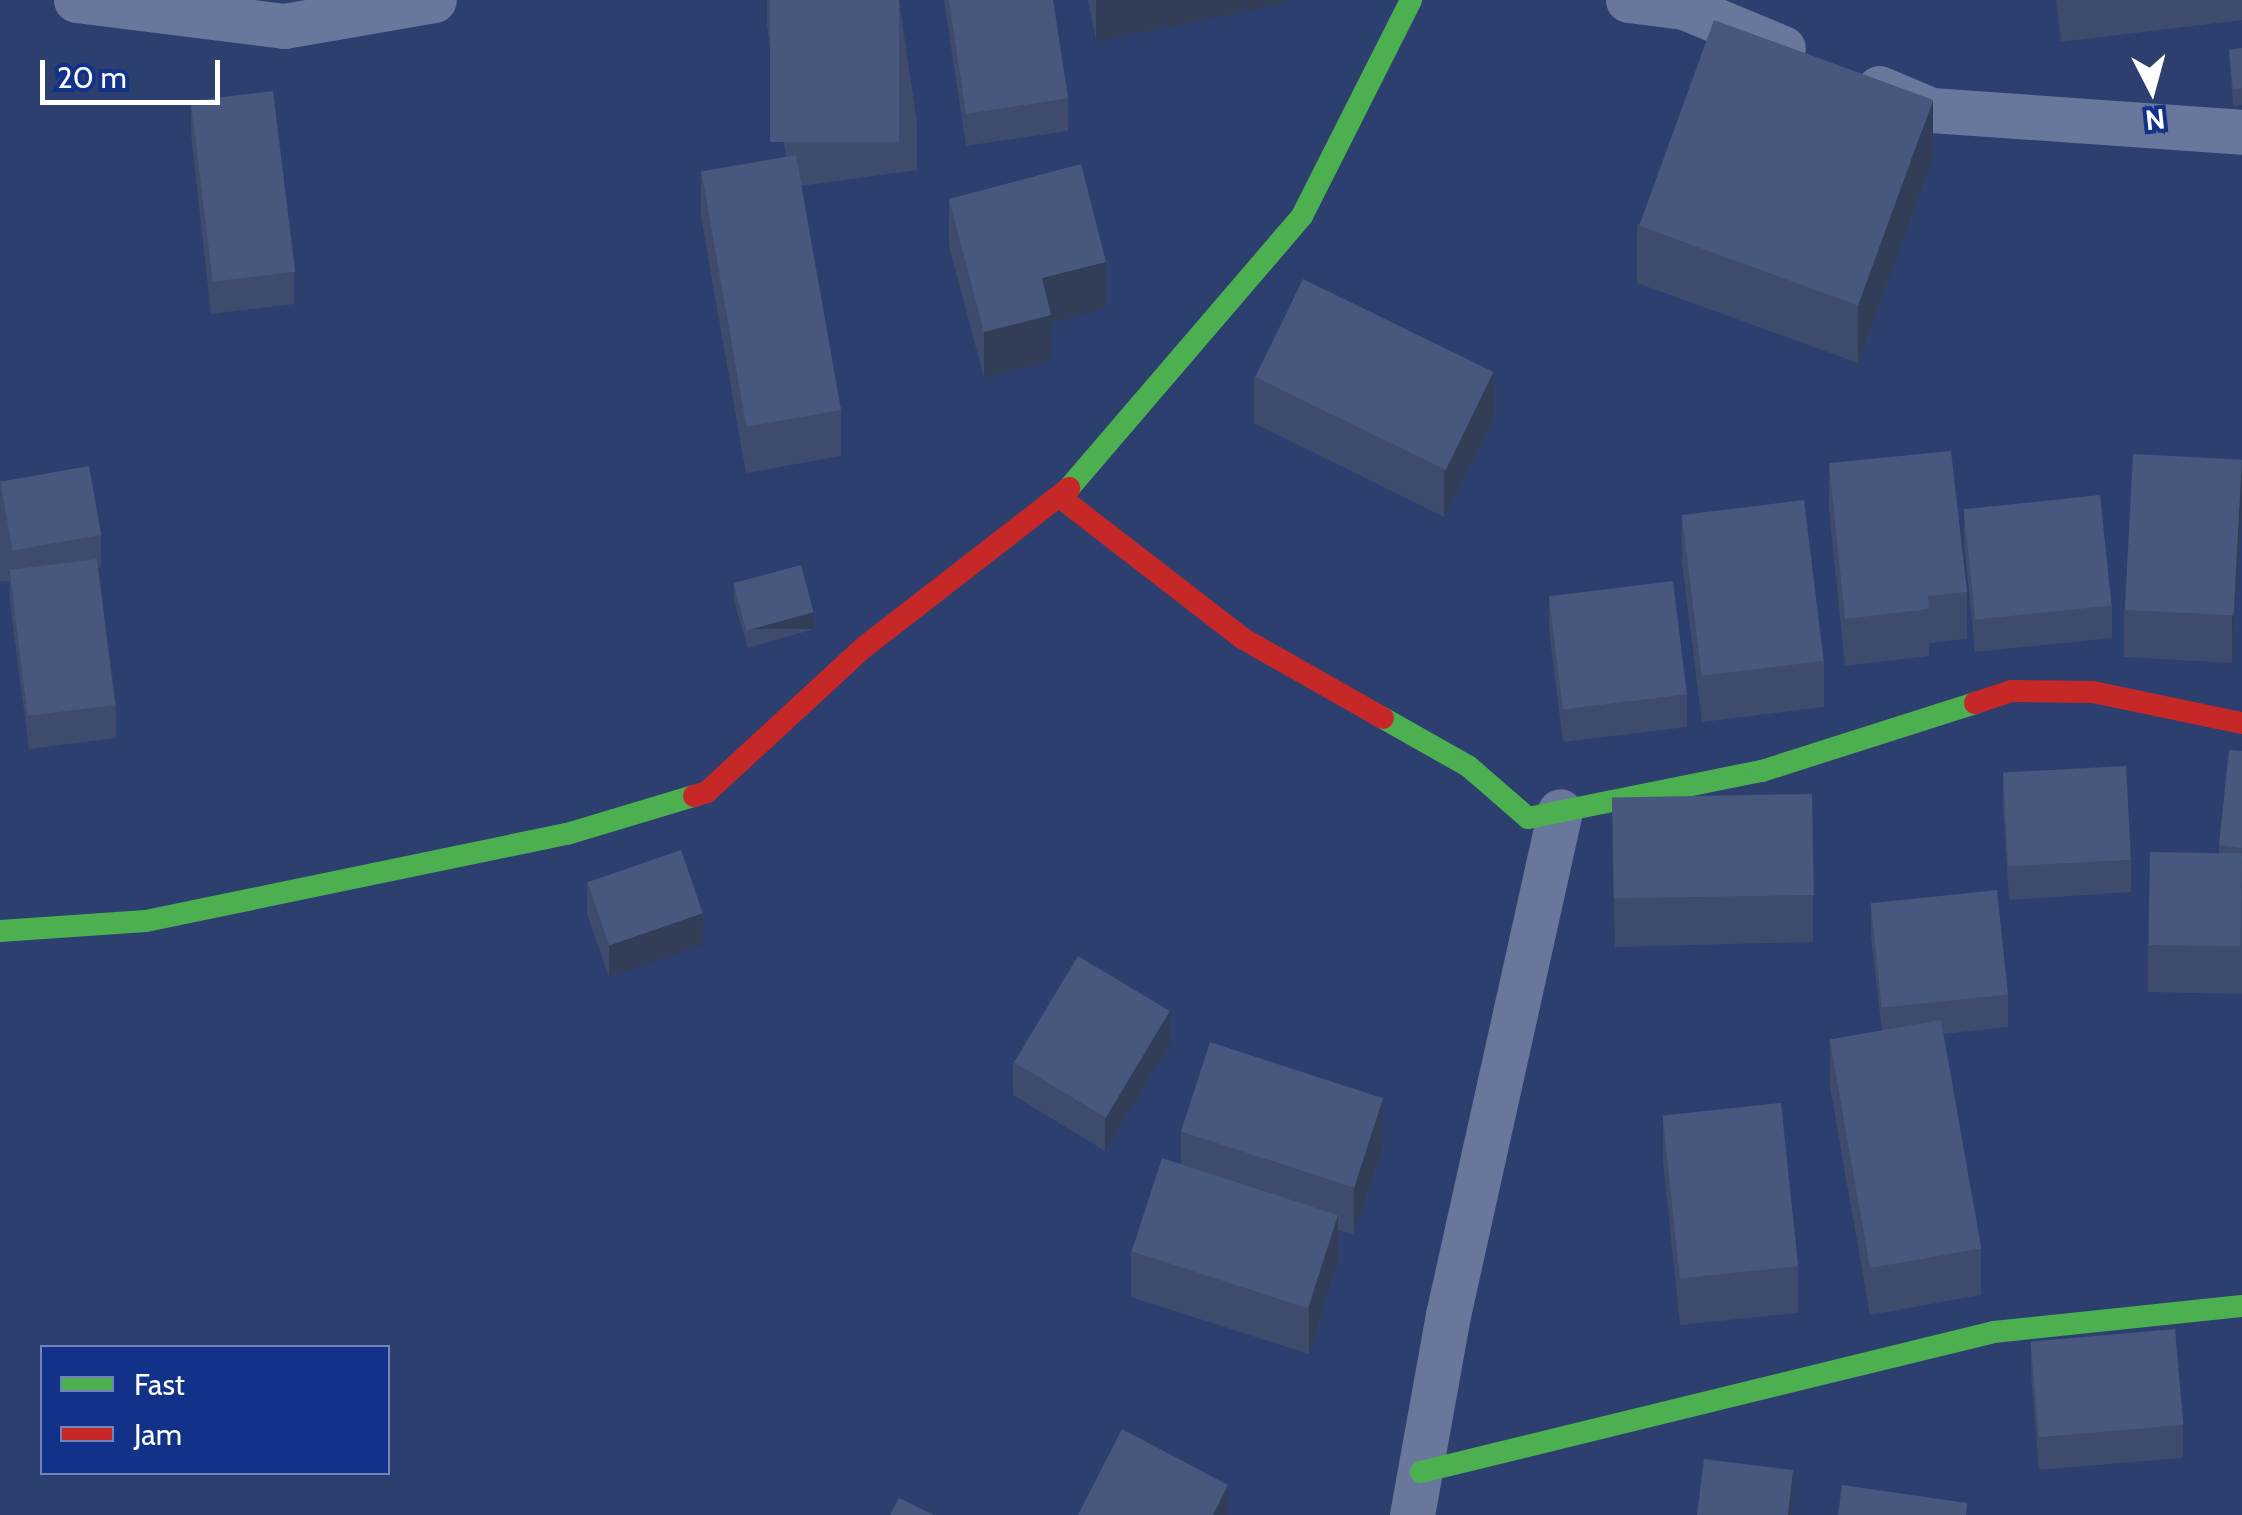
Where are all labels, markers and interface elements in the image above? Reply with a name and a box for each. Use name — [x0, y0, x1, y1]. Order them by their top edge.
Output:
scale bar — [45, 40, 225, 102]
north arrow — [2102, 40, 2202, 140]
text: 20 m — [57, 59, 127, 96]
text: N — [2144, 102, 2167, 138]
legend — [40, 1345, 390, 1475]
text: Fast — [134, 1366, 185, 1403]
text: Jam — [134, 1416, 182, 1453]

